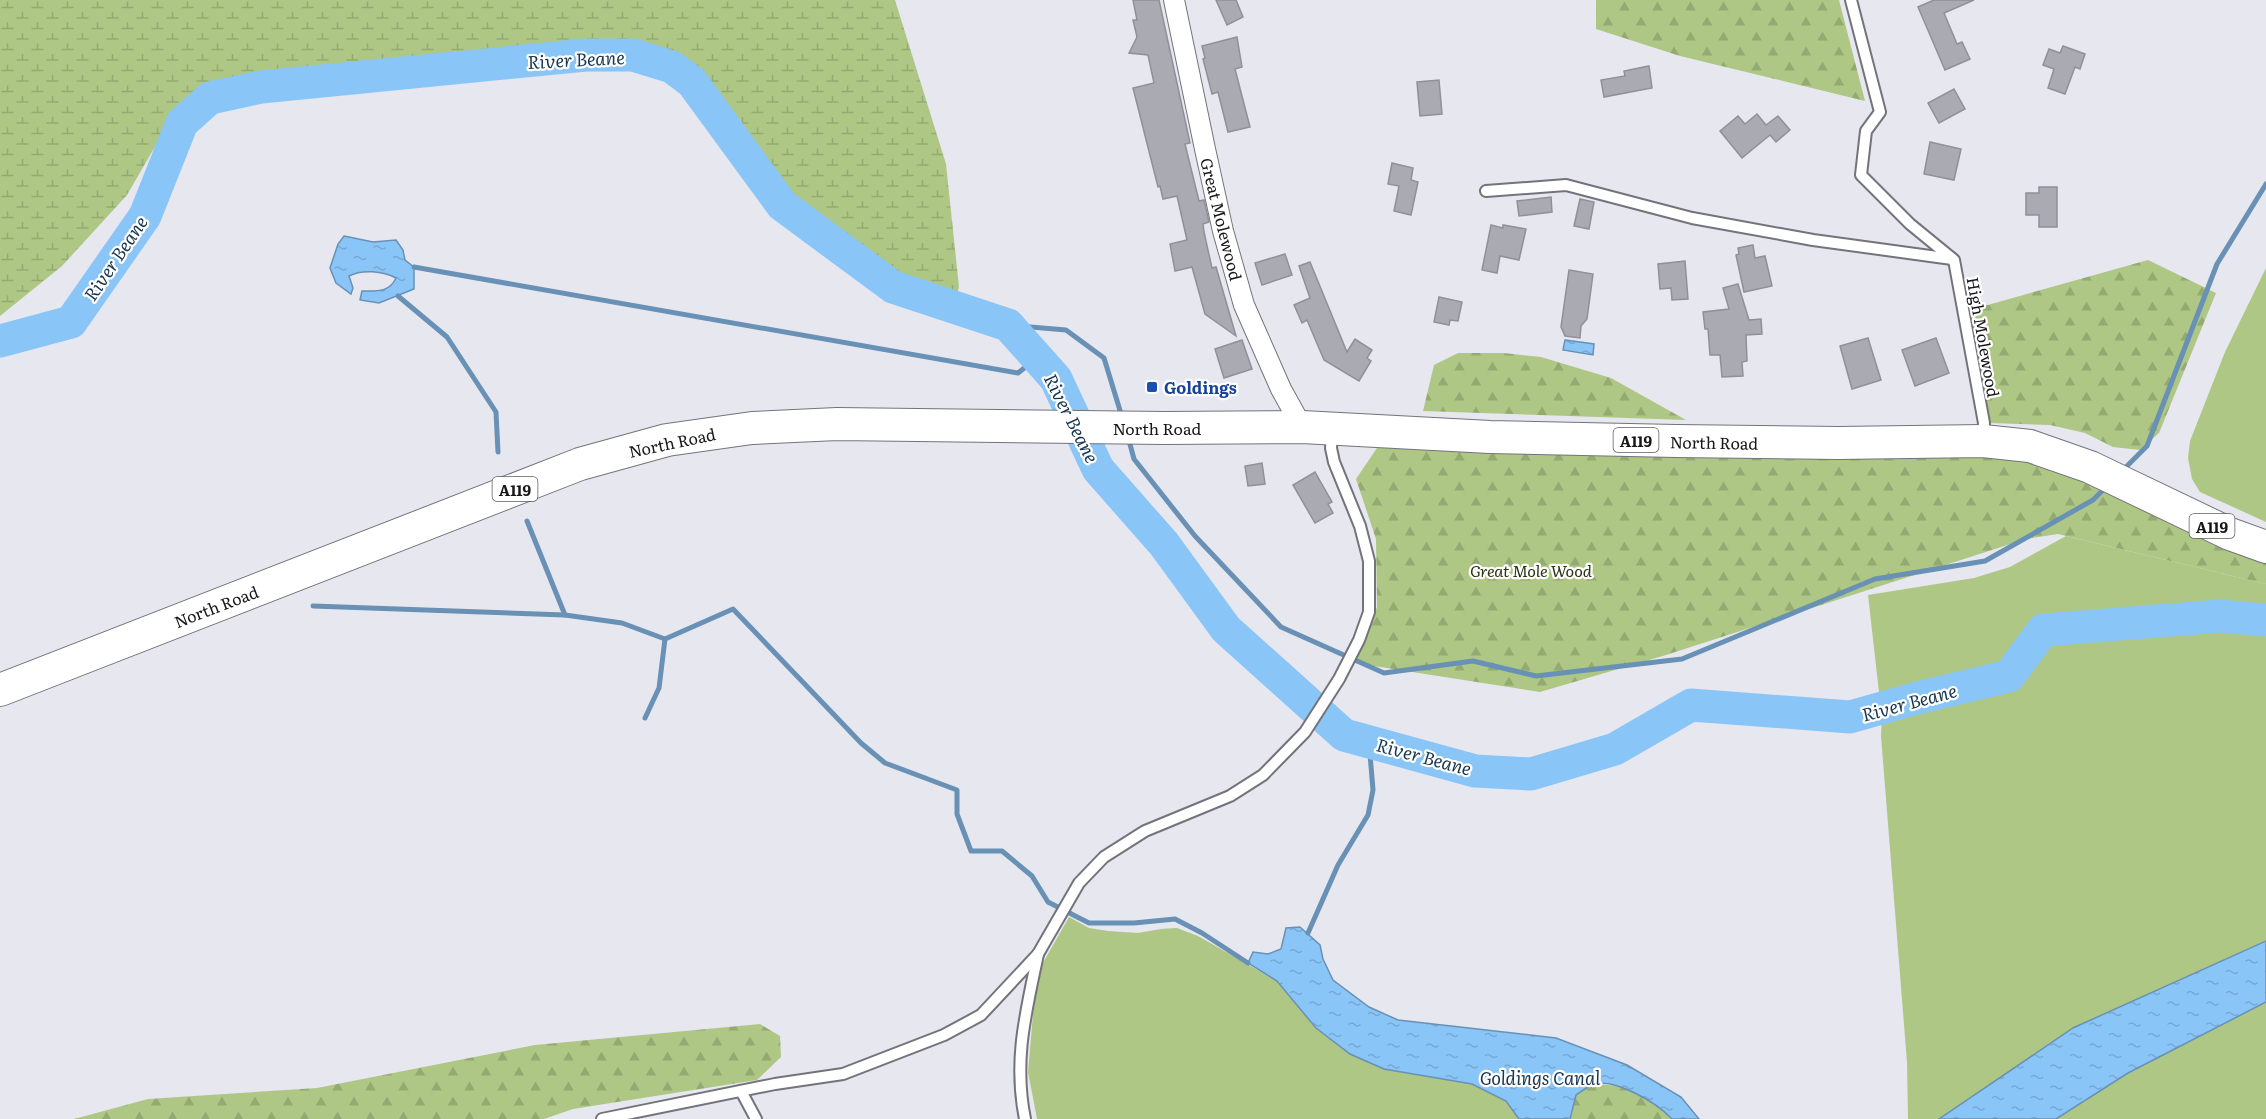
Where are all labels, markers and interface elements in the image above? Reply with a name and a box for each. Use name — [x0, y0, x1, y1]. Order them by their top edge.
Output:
water label: River Beane — [527, 43, 625, 75]
street label: Great Molewood — [1195, 155, 1249, 283]
water label: River Beane — [77, 210, 153, 306]
street label: High Molewood — [1962, 275, 2006, 399]
water label: River Beane — [1038, 368, 1106, 468]
place label: Goldings — [1164, 375, 1237, 399]
marker: Goldings — [1145, 380, 1159, 394]
street label: North Road — [1113, 416, 1201, 440]
street label: North Road — [626, 421, 718, 463]
road number: A119 — [1614, 428, 1658, 452]
street label: North Road — [1670, 429, 1759, 455]
road number: A119 — [492, 477, 538, 501]
road number: A119 — [2190, 514, 2234, 538]
park label: Great Mole Wood — [1470, 558, 1593, 582]
street label: North Road — [170, 579, 262, 633]
water label: River Beane — [1858, 676, 1960, 728]
water label: River Beane — [1373, 730, 1475, 782]
water label: Goldings Canal — [1480, 1064, 1601, 1091]

